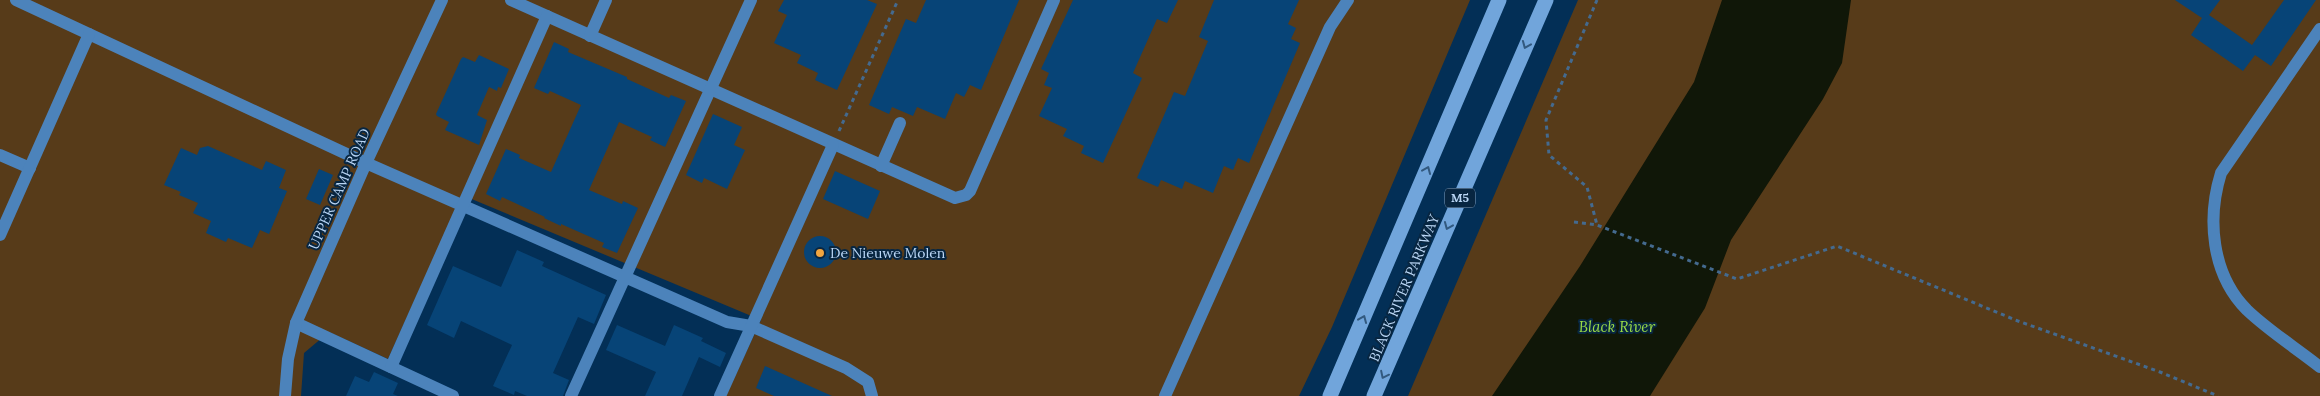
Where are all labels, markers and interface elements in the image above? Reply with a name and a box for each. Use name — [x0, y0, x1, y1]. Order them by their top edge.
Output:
one-way arrow — [1522, 40, 1533, 49]
street label: UPPER CAMP ROAD — [304, 126, 374, 252]
one-way arrow — [1421, 166, 1431, 174]
road number: M5 — [1445, 188, 1475, 208]
street label: BLACK RIVER PARKWAY — [1365, 211, 1444, 364]
one-way arrow — [1444, 221, 1455, 230]
place label: De Nieuwe Molen — [830, 244, 946, 262]
marker: De Nieuwe Molen — [814, 247, 826, 259]
one-way arrow — [1357, 315, 1368, 324]
water label: Black River — [1579, 317, 1656, 336]
one-way arrow — [1379, 370, 1390, 379]

